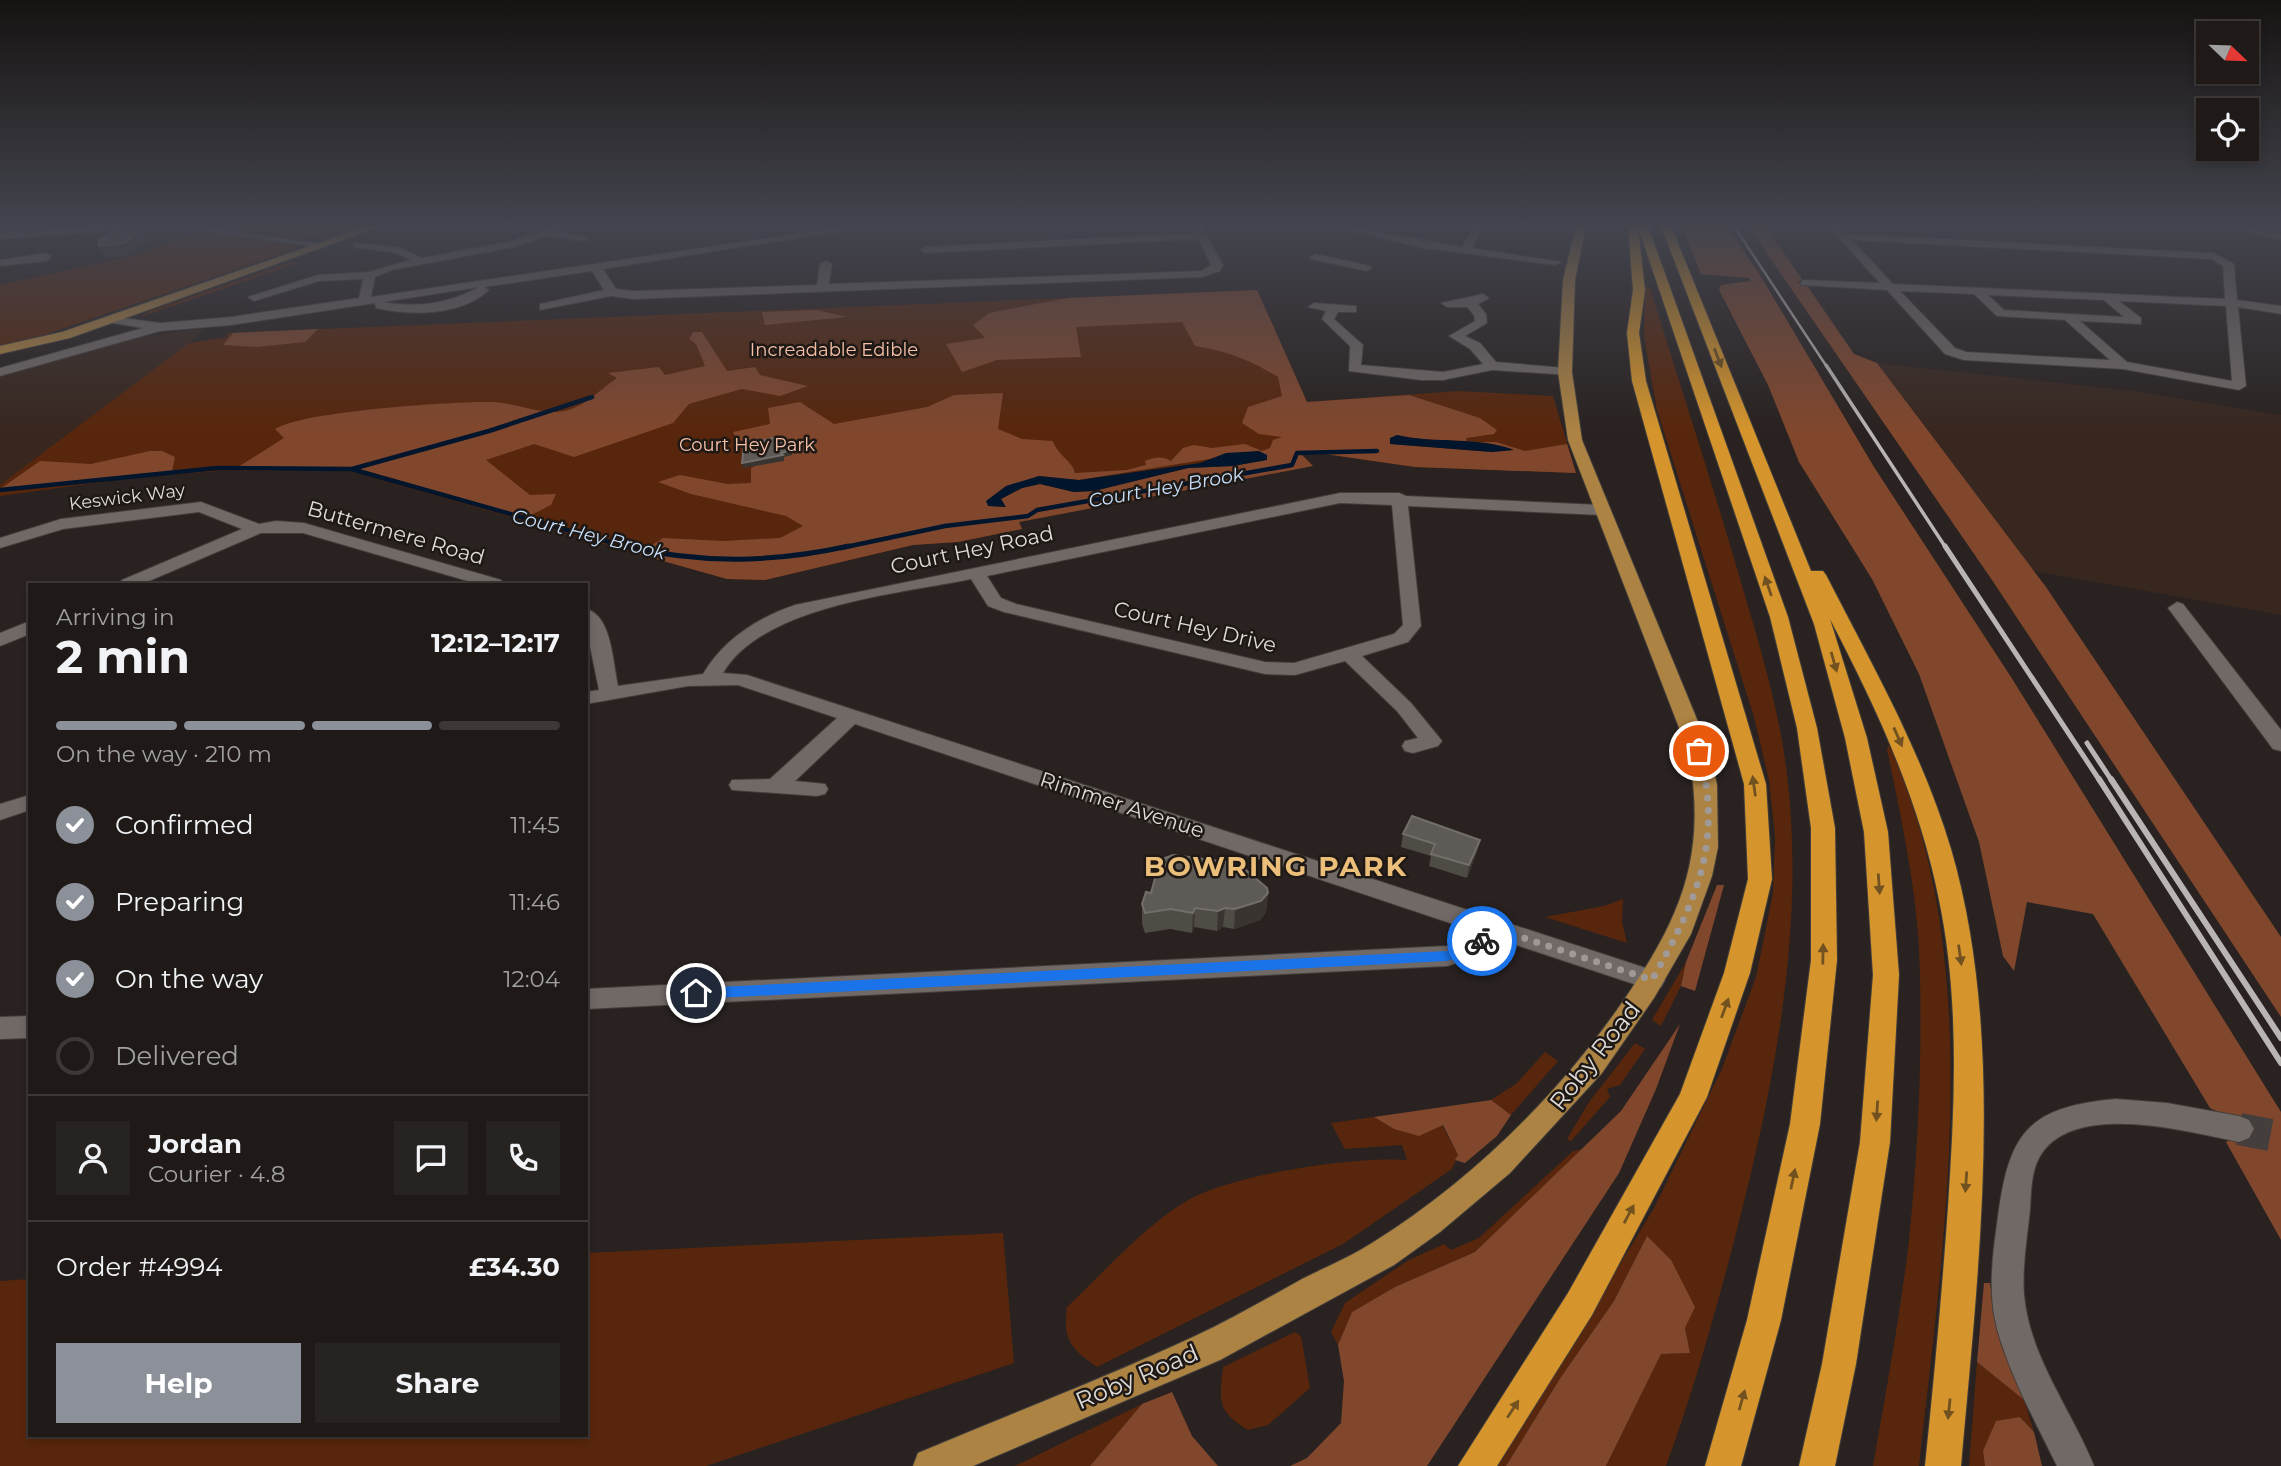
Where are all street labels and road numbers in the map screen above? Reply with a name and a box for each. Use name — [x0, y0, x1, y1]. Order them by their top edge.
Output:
street label: Keswick Way — [68, 479, 187, 515]
street label: Buttermere Road — [305, 495, 488, 570]
street label: Court Hey Road — [888, 520, 1056, 579]
street label: Court Hey Drive — [1111, 596, 1279, 657]
street label: Rimmer Avenue — [1037, 766, 1207, 843]
street label: Roby Road — [1543, 995, 1646, 1116]
street label: Roby Road — [1071, 1338, 1202, 1415]

